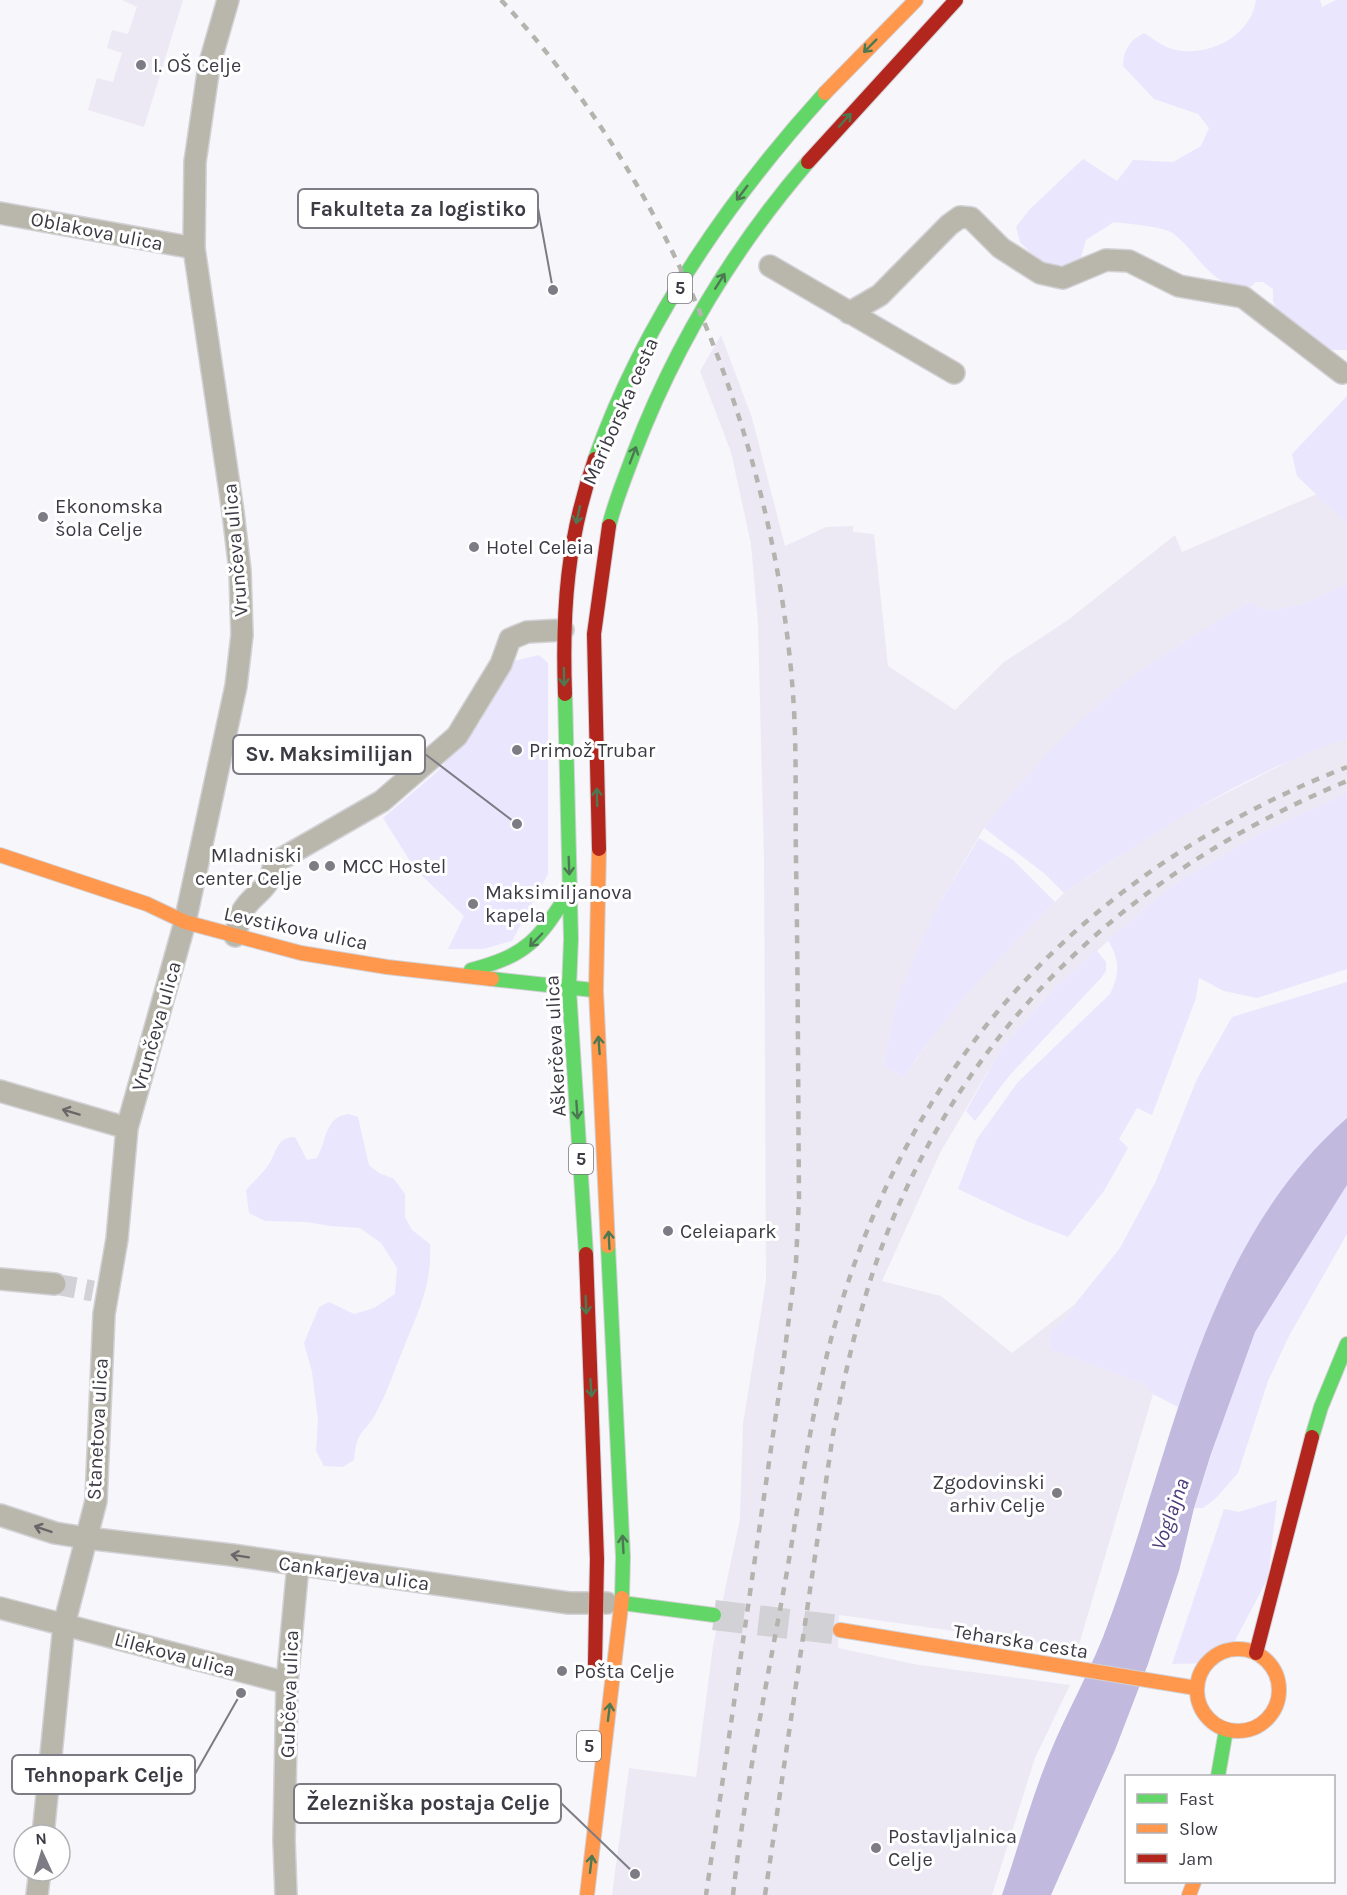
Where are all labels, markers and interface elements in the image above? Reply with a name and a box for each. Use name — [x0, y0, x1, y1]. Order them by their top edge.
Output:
one-way arrow — [862, 39, 877, 54]
place label: I. OŠ Celje — [153, 53, 241, 77]
marker: I. OŠ Celje — [134, 58, 148, 72]
one-way arrow — [838, 113, 852, 128]
one-way arrow — [736, 185, 748, 201]
callout: Fakulteta za logistiko — [298, 189, 538, 228]
text: Fakulteta za logistiko — [310, 197, 526, 221]
street label: Oblakova ulica — [29, 207, 165, 256]
road number: 5 — [668, 273, 692, 303]
one-way arrow — [715, 273, 727, 290]
street label: Mariborska cesta — [578, 334, 663, 488]
one-way arrow — [629, 446, 640, 465]
street label: Vrunčeva ulica — [218, 482, 253, 618]
place label: Ekonomska šola Celje — [55, 495, 163, 541]
one-way arrow — [571, 505, 583, 524]
marker: Ekonomska šola Celje — [36, 510, 50, 524]
place label: Hotel Celeia — [486, 536, 594, 559]
marker: Hotel Celeia — [467, 540, 481, 554]
one-way arrow — [558, 666, 570, 686]
callout: Sv. Maksimilijan — [233, 735, 425, 774]
place label: Primož Trubar — [529, 739, 656, 762]
text: Sv. Maksimilijan — [245, 742, 413, 766]
marker: Primož Trubar — [510, 743, 524, 757]
one-way arrow — [592, 788, 603, 808]
place label: Mladniski center Celje — [195, 844, 302, 890]
place label: MCC Hostel — [342, 855, 446, 878]
one-way arrow — [563, 856, 574, 876]
marker: Mladniski center Celje — [307, 859, 321, 873]
marker: MCC Hostel — [323, 859, 337, 873]
place label: Maksimiljanova kapela — [485, 881, 632, 927]
marker: Maksimiljanova kapela — [466, 897, 480, 911]
street label: Levstikova ulica — [222, 902, 370, 955]
one-way arrow — [529, 932, 543, 947]
street label: Vrunčeva ulica — [127, 959, 186, 1094]
street label: Aškerčeva ulica — [540, 974, 571, 1118]
one-way arrow — [594, 1035, 605, 1055]
one-way arrow — [572, 1099, 583, 1119]
one-way arrow — [62, 1106, 81, 1117]
road number: 5 — [569, 1144, 593, 1174]
place label: Celeiapark — [680, 1220, 777, 1243]
marker: Celeiapark — [661, 1224, 675, 1238]
one-way arrow — [603, 1230, 614, 1250]
one-way arrow — [580, 1294, 592, 1314]
street label: Stanetova ulica — [82, 1357, 113, 1501]
one-way arrow — [585, 1377, 596, 1397]
place label: Zgodovinski arhiv Celje — [932, 1471, 1045, 1517]
water label: Voglajna — [1146, 1475, 1194, 1553]
marker: Zgodovinski arhiv Celje — [1050, 1486, 1064, 1500]
one-way arrow — [33, 1523, 52, 1534]
one-way arrow — [617, 1535, 628, 1555]
one-way arrow — [230, 1551, 250, 1562]
street label: Cankarjeva ulica — [277, 1552, 431, 1595]
street label: Teharska cesta — [952, 1619, 1090, 1664]
street label: Lilekova ulica — [112, 1627, 238, 1682]
street label: Gubčeva ulica — [276, 1630, 303, 1759]
place label: Pošta Celje — [574, 1660, 674, 1683]
marker: Pošta Celje — [555, 1664, 569, 1678]
one-way arrow — [604, 1703, 615, 1722]
road number: 5 — [577, 1731, 601, 1761]
callout: Tehnopark Celje — [12, 1755, 195, 1794]
text: Tehnopark Celje — [25, 1763, 183, 1787]
legend — [1125, 1775, 1335, 1883]
callout: Železniška postaja Celje — [294, 1784, 561, 1823]
text: Fast — [1179, 1788, 1214, 1810]
text: Železniška postaja Celje — [306, 1789, 550, 1815]
text: Slow — [1179, 1818, 1218, 1840]
north arrow — [12, 1823, 72, 1883]
place label: Postavljalnica Celje — [888, 1825, 1017, 1871]
text: N — [35, 1829, 47, 1848]
marker: Postavljalnica Celje — [869, 1841, 883, 1855]
text: Jam — [1179, 1848, 1213, 1870]
one-way arrow — [585, 1854, 596, 1874]

